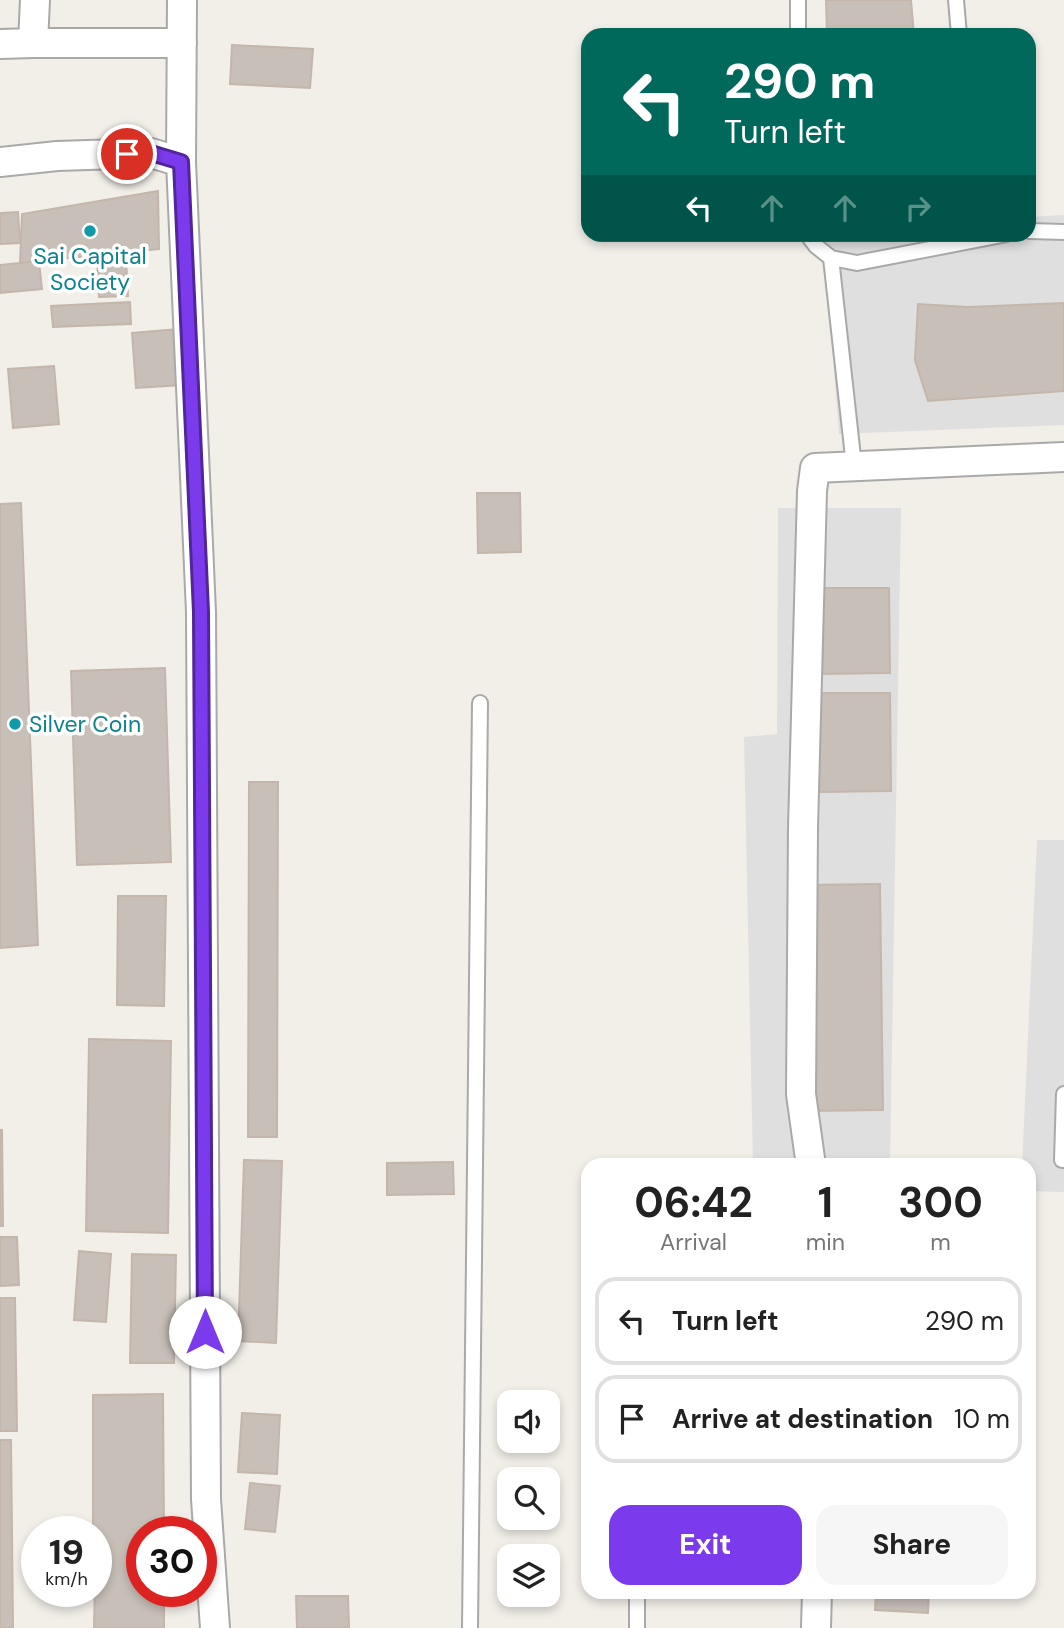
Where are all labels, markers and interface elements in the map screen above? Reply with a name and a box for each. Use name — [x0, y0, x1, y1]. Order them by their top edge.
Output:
text: 290 m — [724, 49, 875, 113]
icon: left — [609, 56, 700, 147]
text: Turn left — [724, 111, 846, 153]
pin — [97, 124, 157, 184]
icon: arrive — [108, 135, 146, 173]
icon: left — [680, 189, 718, 227]
icon: ahead — [753, 189, 791, 227]
icon: ahead — [826, 189, 864, 227]
icon: right — [899, 189, 937, 227]
marker: Sai Capital Society — [82, 223, 98, 239]
place label: Sai Capital Society — [33, 241, 147, 297]
place label: Silver Coin — [29, 709, 141, 739]
marker: Silver Coin — [7, 716, 23, 732]
text: 06:42 — [634, 1175, 753, 1230]
text: 1 — [818, 1175, 833, 1230]
text: 300 — [898, 1175, 983, 1230]
text: Arrival — [660, 1227, 727, 1257]
text: min — [806, 1227, 845, 1257]
text: m — [930, 1227, 951, 1257]
position arrow — [168, 1295, 242, 1369]
icon: left — [613, 1302, 651, 1340]
text: Turn left — [672, 1304, 779, 1338]
text: 290 m — [925, 1304, 1004, 1338]
map controls — [497, 1390, 560, 1607]
button: sound — [497, 1390, 560, 1453]
icon: arrive — [613, 1400, 651, 1438]
text: Arrive at destination — [672, 1402, 933, 1436]
text: 10 m — [954, 1402, 1010, 1436]
button: search — [497, 1467, 560, 1530]
button: Exit — [609, 1505, 802, 1585]
button: Share — [816, 1505, 1008, 1585]
speed limit sign: 30 — [126, 1516, 217, 1607]
text: 19 — [49, 1529, 84, 1575]
button: layers — [497, 1544, 560, 1607]
text: km/h — [45, 1567, 88, 1591]

